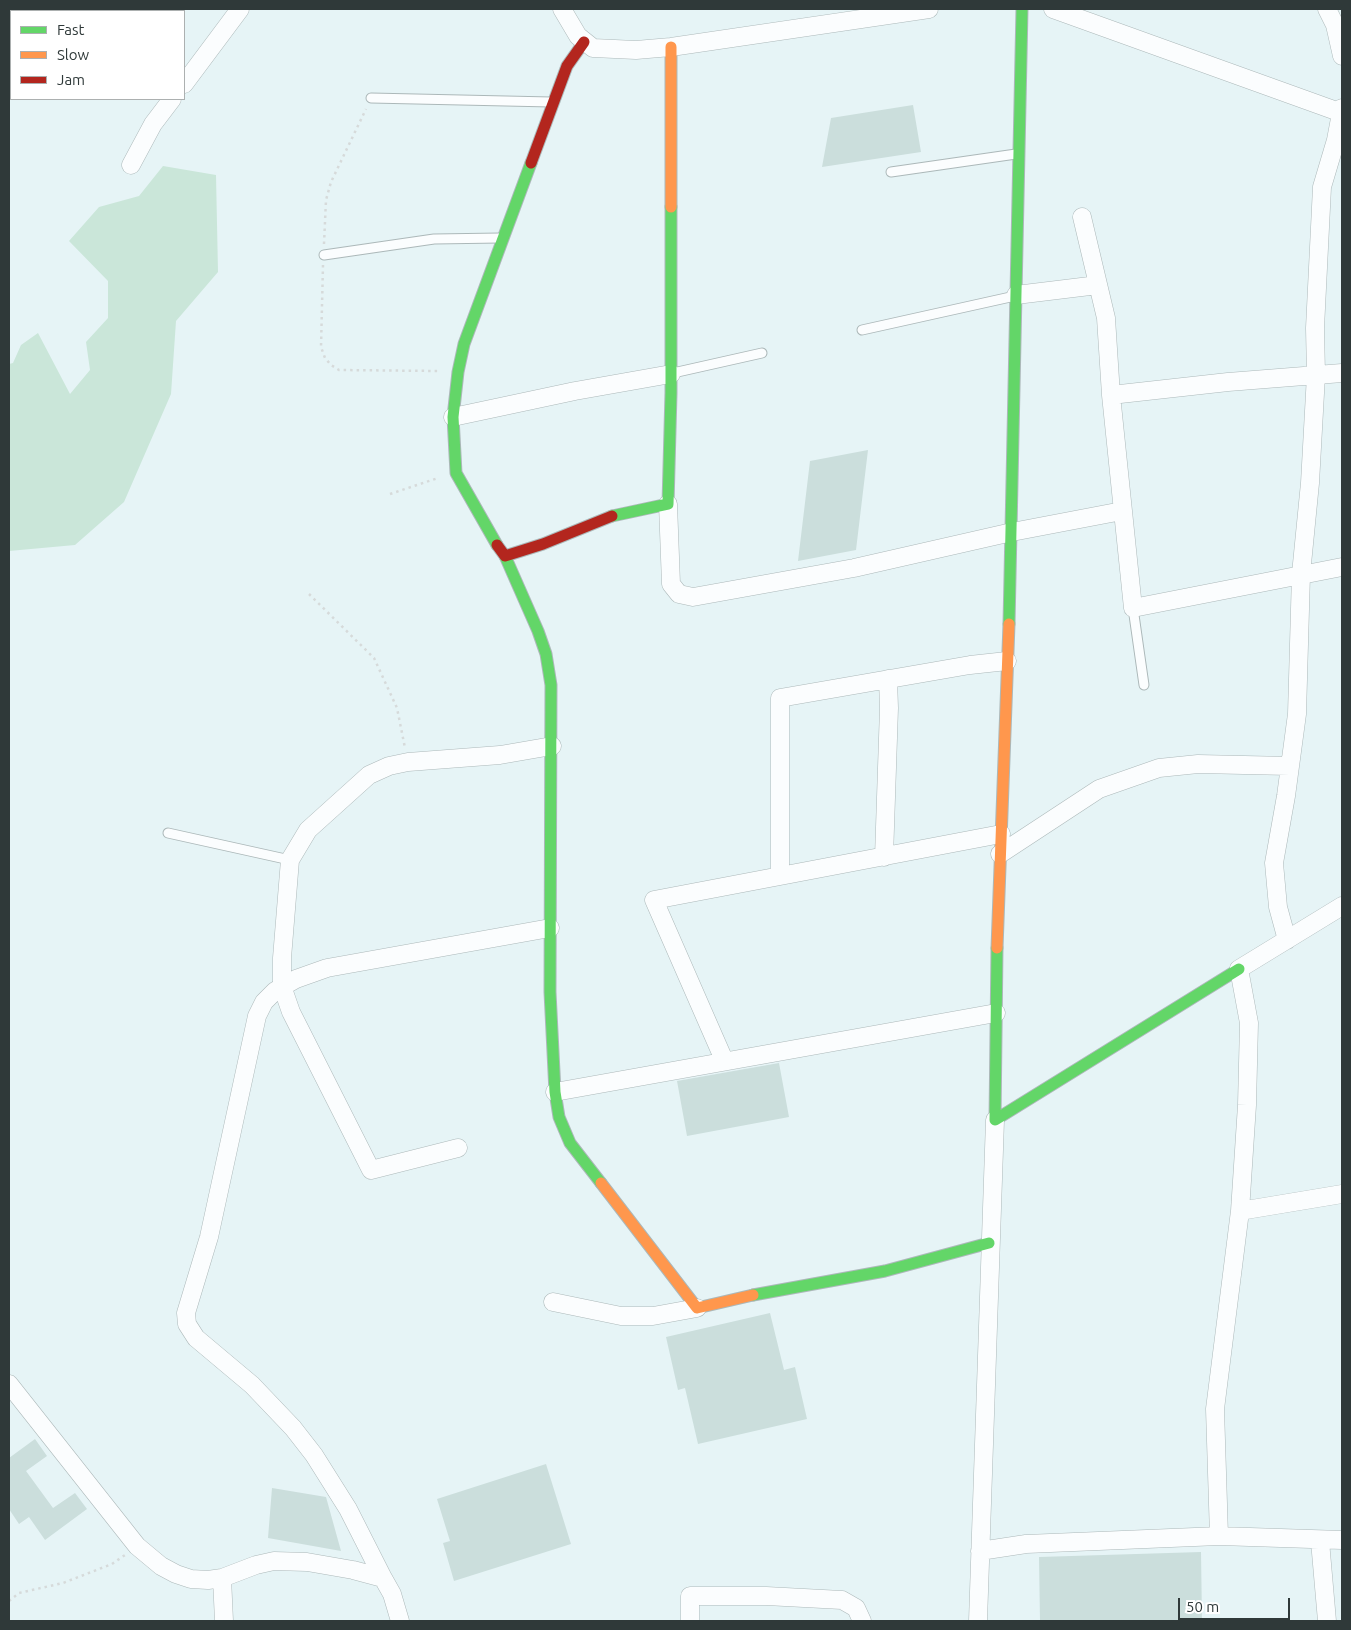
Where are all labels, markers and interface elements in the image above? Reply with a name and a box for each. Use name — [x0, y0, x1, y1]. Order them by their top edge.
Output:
legend — [10, 10, 185, 100]
text: Fast — [57, 21, 84, 38]
text: Slow — [57, 46, 89, 63]
text: Jam — [57, 71, 85, 88]
scale bar — [1181, 1588, 1294, 1620]
text: 50 m — [1186, 1598, 1219, 1615]

